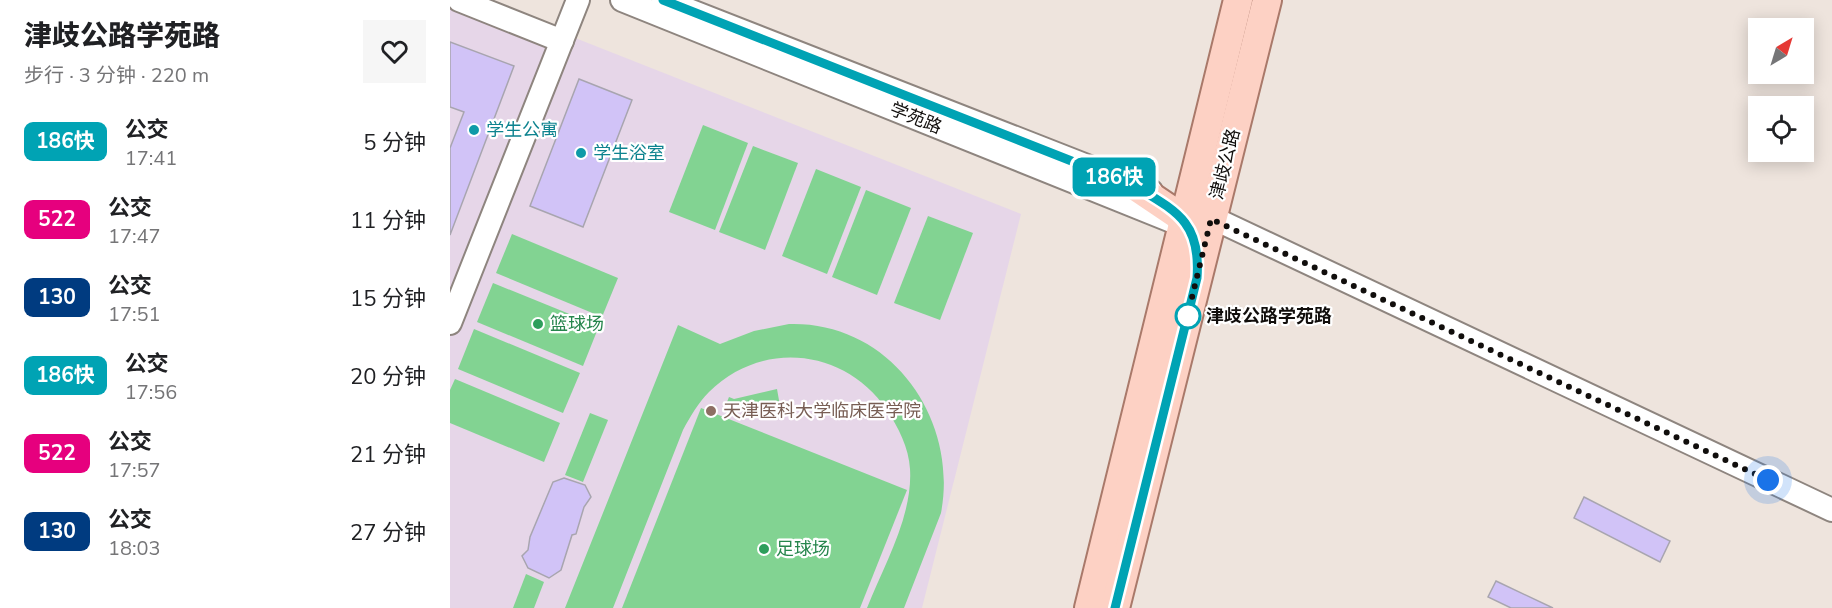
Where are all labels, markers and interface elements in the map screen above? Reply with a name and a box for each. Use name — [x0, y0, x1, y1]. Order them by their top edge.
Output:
text: 津歧公路学苑路 — [24, 17, 220, 55]
north arrow — [1748, 18, 1814, 84]
map controls — [1748, 18, 1814, 162]
button: heart — [363, 20, 426, 83]
text: 步行 · 3 分钟 · 220 m — [24, 62, 209, 89]
button: locate — [1748, 96, 1814, 162]
street label: 学苑路 — [886, 97, 946, 139]
text: 公交 — [125, 115, 169, 145]
place label: 学生公寓 — [486, 118, 558, 142]
marker: 学生公寓 — [467, 123, 481, 137]
street label: 津歧公路 — [1205, 126, 1245, 202]
text: 186快 — [36, 127, 95, 155]
text: 5 分钟 — [363, 128, 426, 158]
place label: 学生浴室 — [593, 141, 665, 165]
text: 17:41 — [125, 145, 177, 172]
marker: 学生浴室 — [574, 146, 588, 160]
line badge: 186快 — [1072, 158, 1156, 196]
text: 186快 — [1085, 163, 1143, 191]
text: 公交 — [108, 193, 152, 223]
text: 522 — [38, 205, 76, 233]
text: 11 分钟 — [350, 206, 426, 236]
text: 17:47 — [108, 223, 161, 250]
text: 公交 — [108, 271, 152, 301]
text: 130 — [38, 283, 76, 311]
text: 15 分钟 — [350, 284, 426, 314]
text: 17:51 — [108, 301, 161, 328]
marker: 津歧公路学苑路 — [1175, 303, 1201, 329]
place label: 津歧公路学苑路 — [1206, 304, 1332, 328]
place label: 篮球场 — [550, 312, 604, 336]
marker: 篮球场 — [531, 317, 545, 331]
text: 公交 — [125, 349, 169, 379]
text: 186快 — [36, 361, 95, 389]
text: 20 分钟 — [350, 362, 426, 392]
text: 17:56 — [125, 379, 177, 406]
place label: 天津医科大学临床医学院 — [723, 399, 921, 423]
marker: 天津医科大学临床医学院 — [704, 404, 718, 418]
text: 公交 — [108, 427, 152, 457]
text: 522 — [38, 439, 76, 467]
text: 21 分钟 — [350, 440, 426, 470]
text: 17:57 — [108, 457, 161, 484]
your location — [1753, 465, 1783, 495]
text: 公交 — [108, 505, 152, 535]
text: 130 — [38, 517, 76, 545]
text: 27 分钟 — [350, 518, 426, 548]
text: 18:03 — [108, 535, 161, 562]
place label: 足球场 — [776, 537, 830, 561]
marker: 足球场 — [757, 542, 771, 556]

